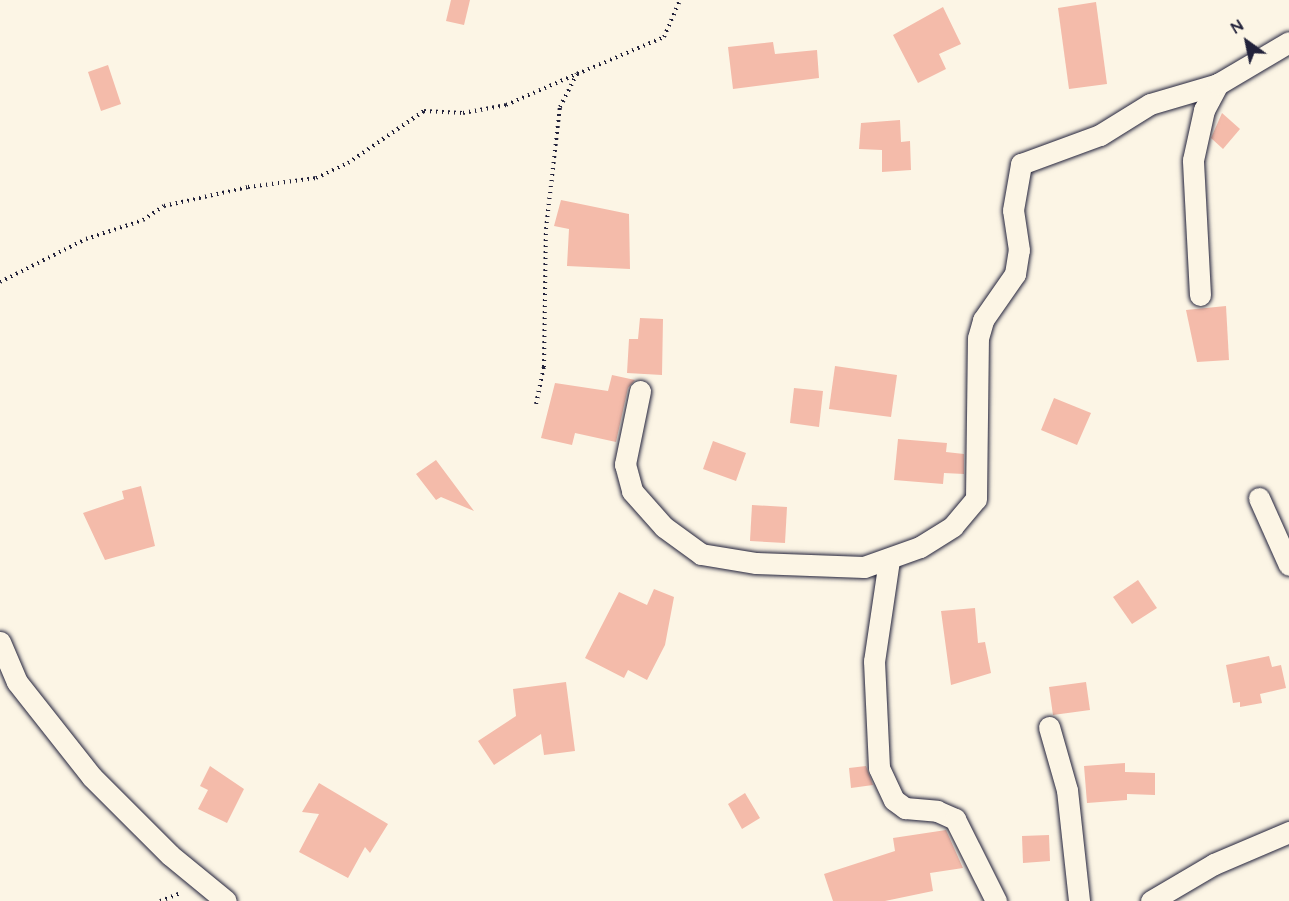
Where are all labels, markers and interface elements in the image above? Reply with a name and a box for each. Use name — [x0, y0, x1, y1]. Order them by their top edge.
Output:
north arrow — [1217, 12, 1277, 72]
text: N — [1227, 15, 1247, 39]

